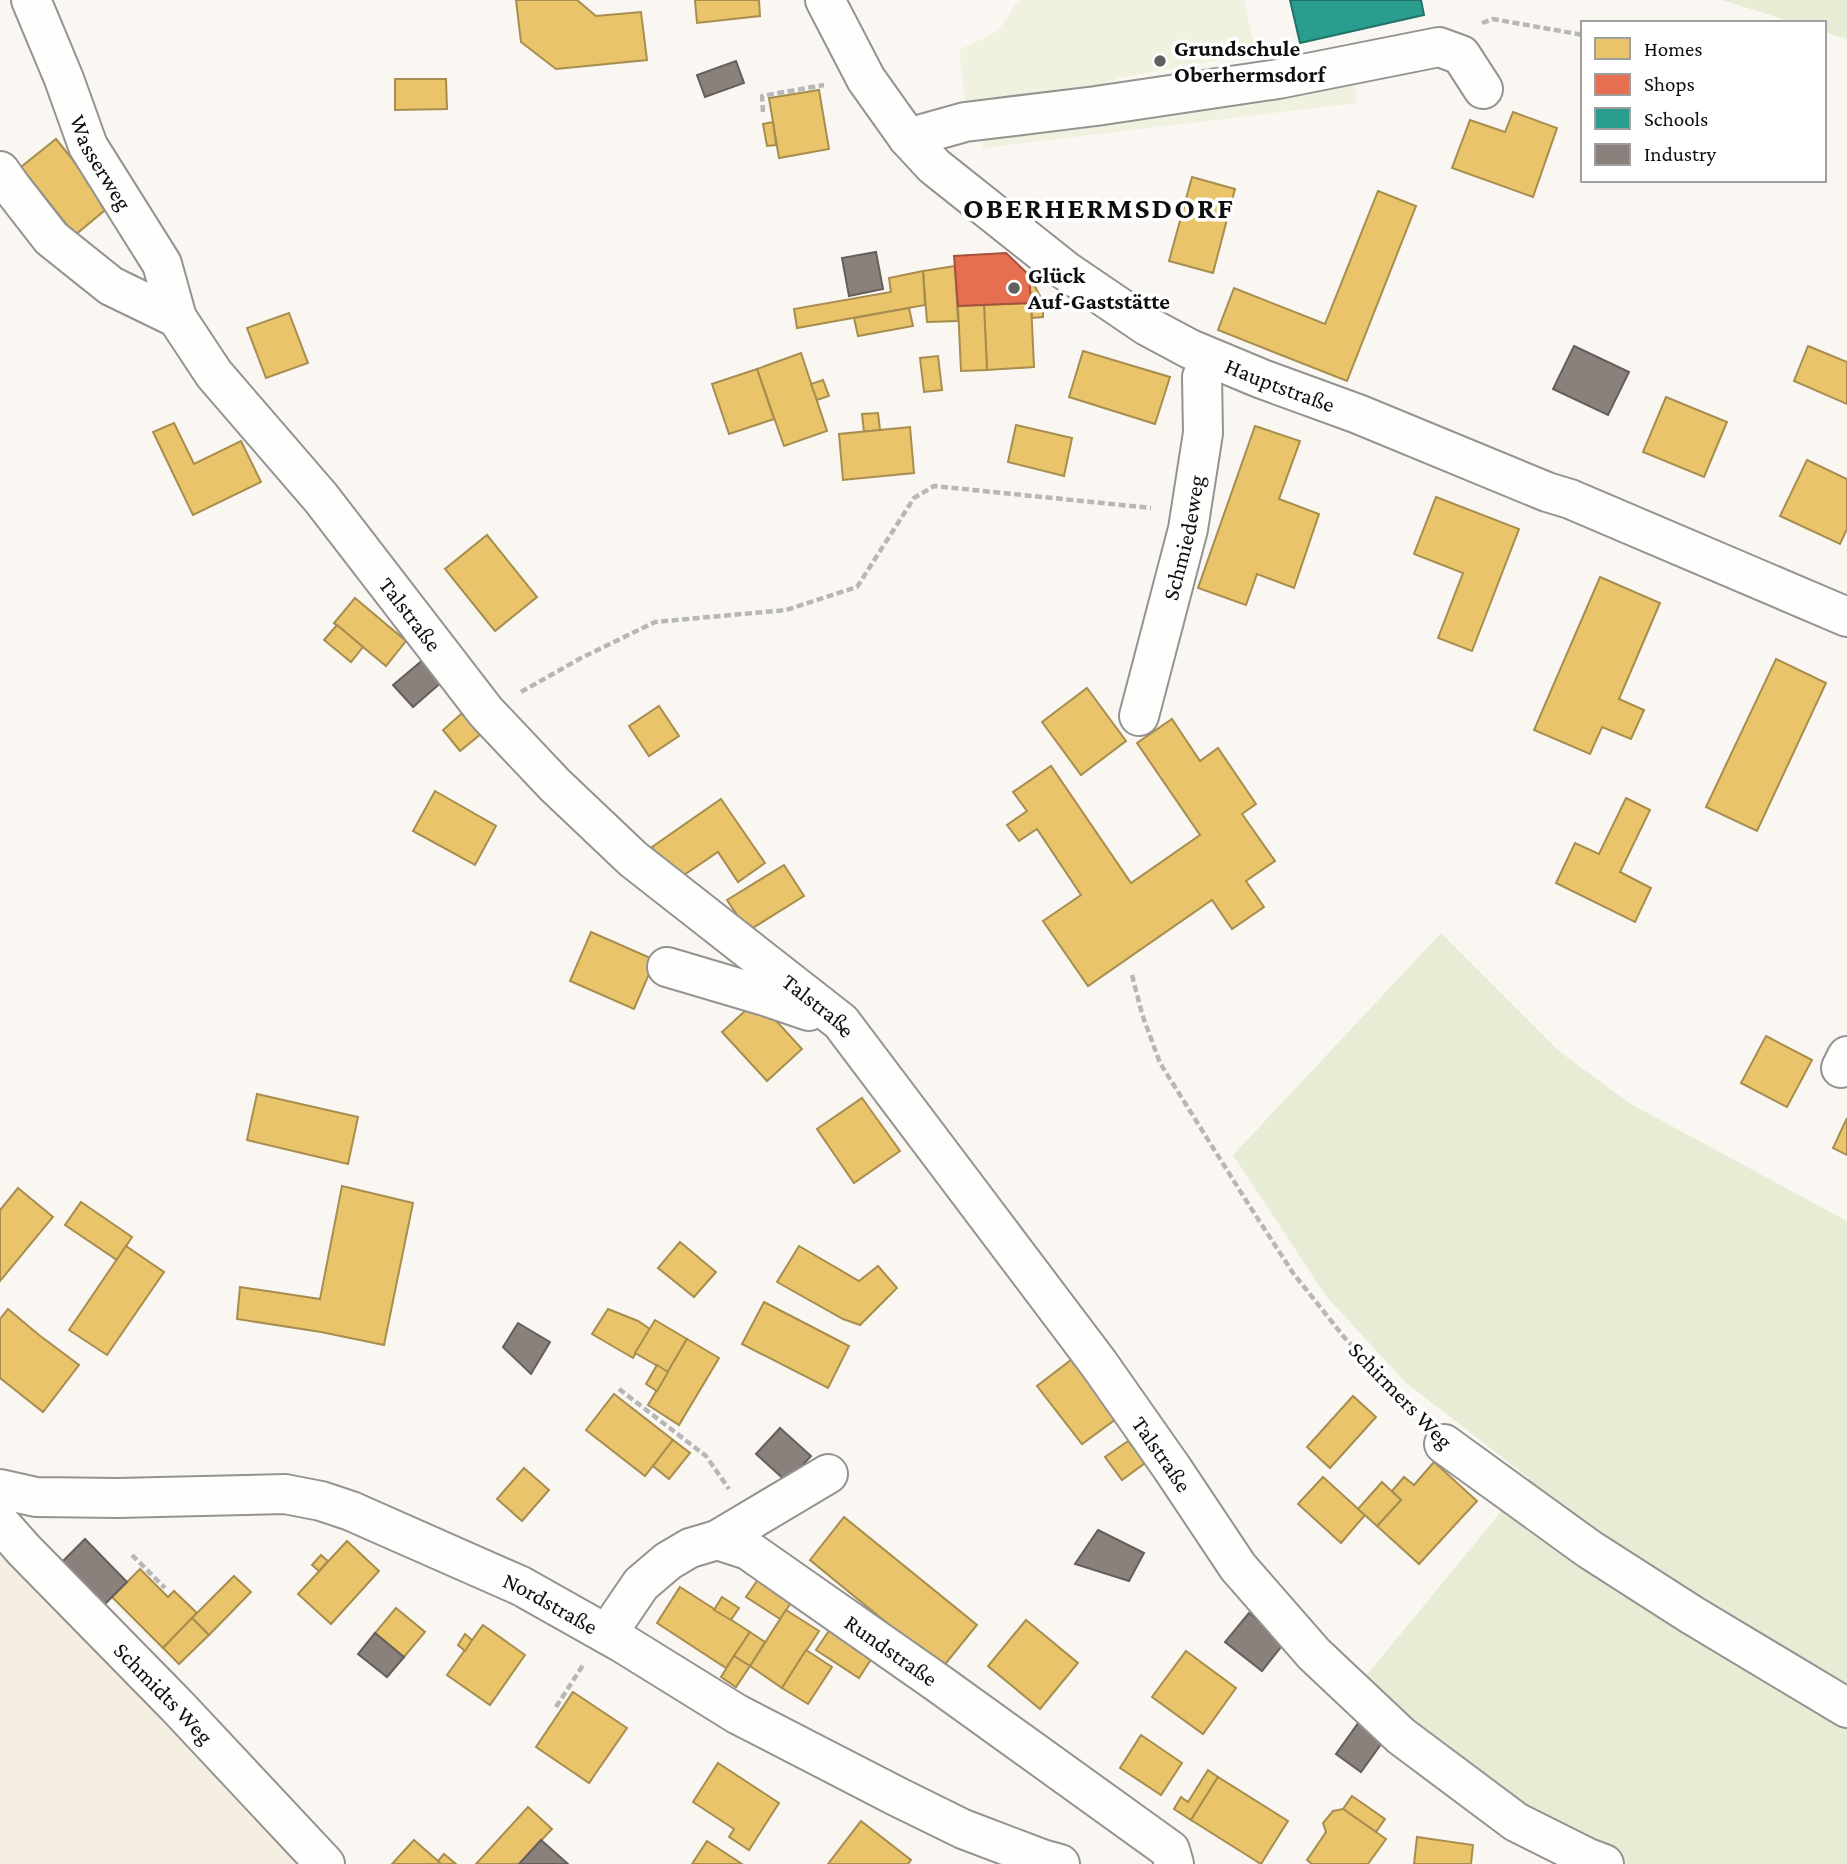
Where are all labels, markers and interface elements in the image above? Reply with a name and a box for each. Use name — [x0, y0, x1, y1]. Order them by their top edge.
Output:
legend — [1581, 21, 1826, 182]
place label: Grundschule Oberhermsdorf — [1174, 35, 1327, 87]
text: Homes — [1644, 37, 1703, 61]
marker: Grundschule Oberhermsdorf — [1152, 53, 1168, 69]
text: Shops — [1644, 72, 1695, 96]
text: Schools — [1644, 107, 1708, 131]
street label: Wasserweg — [65, 111, 138, 215]
text: Industry — [1644, 142, 1717, 166]
district label: OBERHERMSDORF — [963, 191, 1235, 224]
place label: Glück Auf-Gaststätte — [1027, 262, 1170, 314]
marker: Glück Auf-Gaststätte — [1006, 280, 1022, 296]
street label: Hauptstraße — [1221, 352, 1339, 417]
street label: Schmiedeweg — [1157, 473, 1209, 603]
street label: Talstraße — [374, 572, 447, 656]
street label: Talstraße — [777, 968, 861, 1042]
street label: Schirmers Weg — [1344, 1336, 1458, 1454]
street label: Talstraße — [1127, 1411, 1197, 1497]
street label: Nordstraße — [499, 1567, 602, 1640]
street label: Rundstraße — [840, 1609, 943, 1692]
street label: Schmidts Weg — [109, 1637, 219, 1749]

